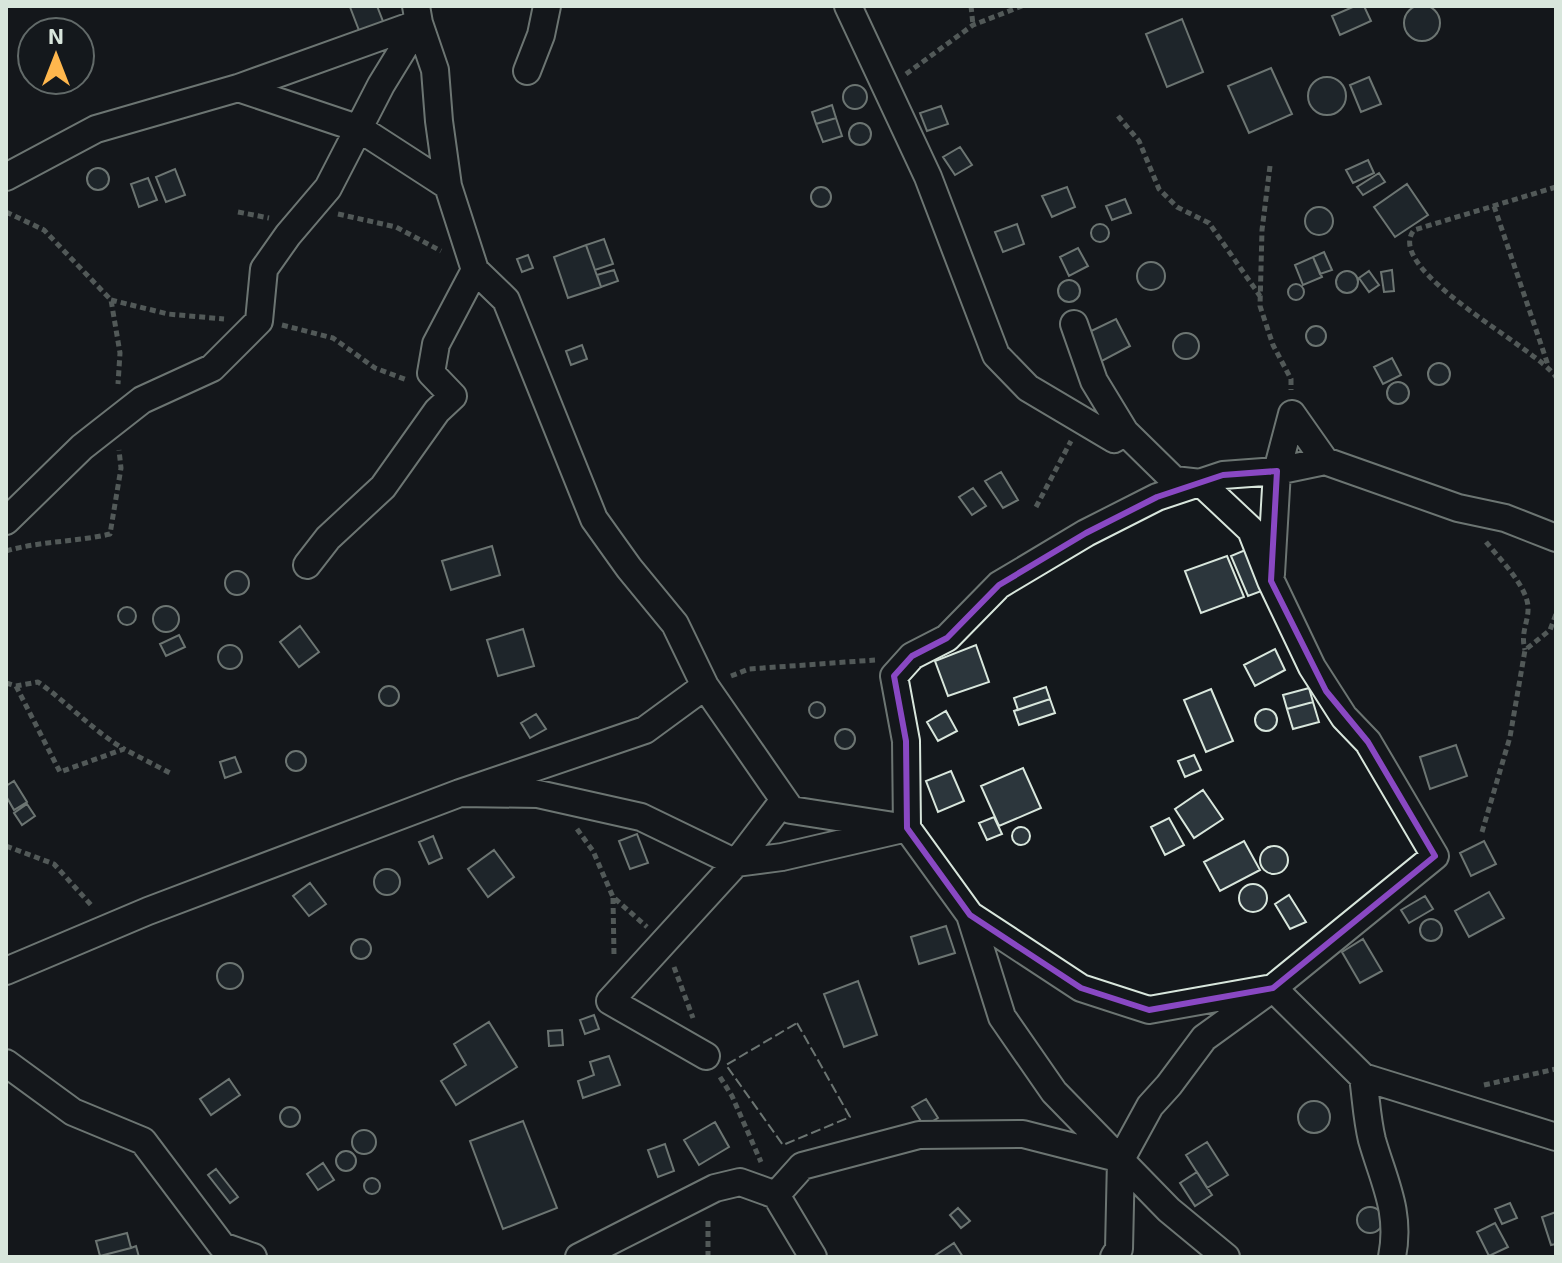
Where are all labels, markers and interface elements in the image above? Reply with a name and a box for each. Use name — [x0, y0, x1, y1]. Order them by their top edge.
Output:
north arrow — [16, 16, 96, 96]
text: N — [48, 22, 64, 48]

